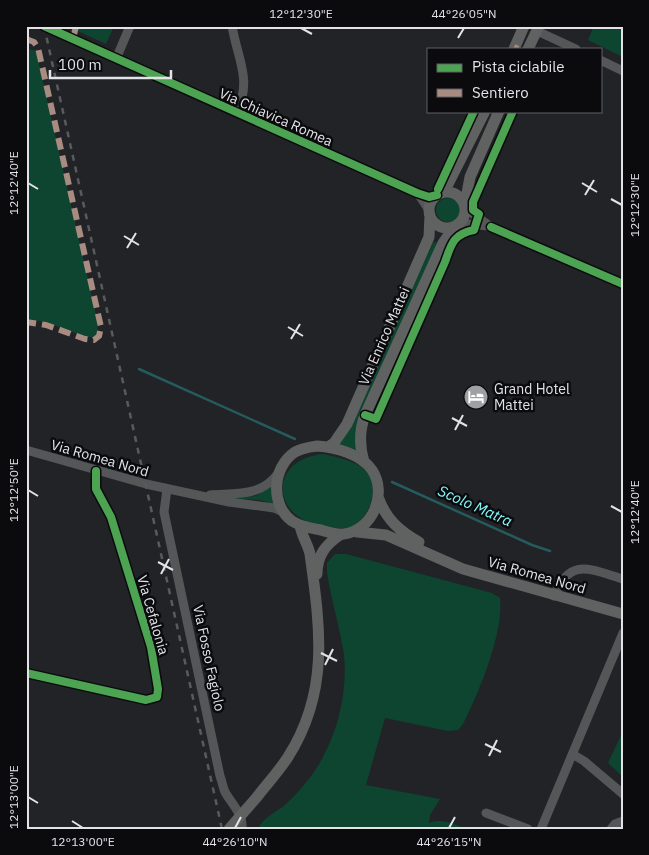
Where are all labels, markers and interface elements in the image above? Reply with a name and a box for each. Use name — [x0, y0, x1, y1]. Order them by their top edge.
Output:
text: 12°12'30"E — [269, 6, 333, 21]
text: 44°26'05"N — [431, 6, 497, 21]
scale bar — [50, 48, 171, 80]
legend — [427, 48, 602, 112]
text: 100 m — [58, 55, 102, 74]
text: Pista ciclabile — [472, 57, 565, 76]
text: Sentiero — [472, 83, 529, 102]
street label: Via Chiavica Romea — [216, 84, 336, 150]
text: 12°12'40"E — [6, 151, 21, 215]
text: 12°12'30"E — [627, 173, 642, 237]
street label: Via Enrico Mattei — [354, 284, 414, 388]
place label: Grand Hotel Mattei — [494, 380, 570, 414]
hotel icon: Grand Hotel Mattei — [463, 384, 489, 410]
street label: Via Romea Nord — [49, 435, 151, 481]
text: 12°12'50"E — [6, 458, 21, 522]
text: 12°12'40"E — [627, 480, 642, 544]
water label: Scolo Matra — [435, 481, 515, 530]
street label: Via Romea Nord — [486, 552, 588, 598]
street label: Via Cefalonia — [133, 573, 173, 657]
street label: Via Fosso Fagiolo — [189, 603, 229, 713]
text: 12°13'00"E — [6, 765, 21, 829]
text: 12°13'00"E — [51, 834, 115, 849]
text: 44°26'10"N — [202, 834, 268, 849]
text: 44°26'15"N — [416, 834, 482, 849]

